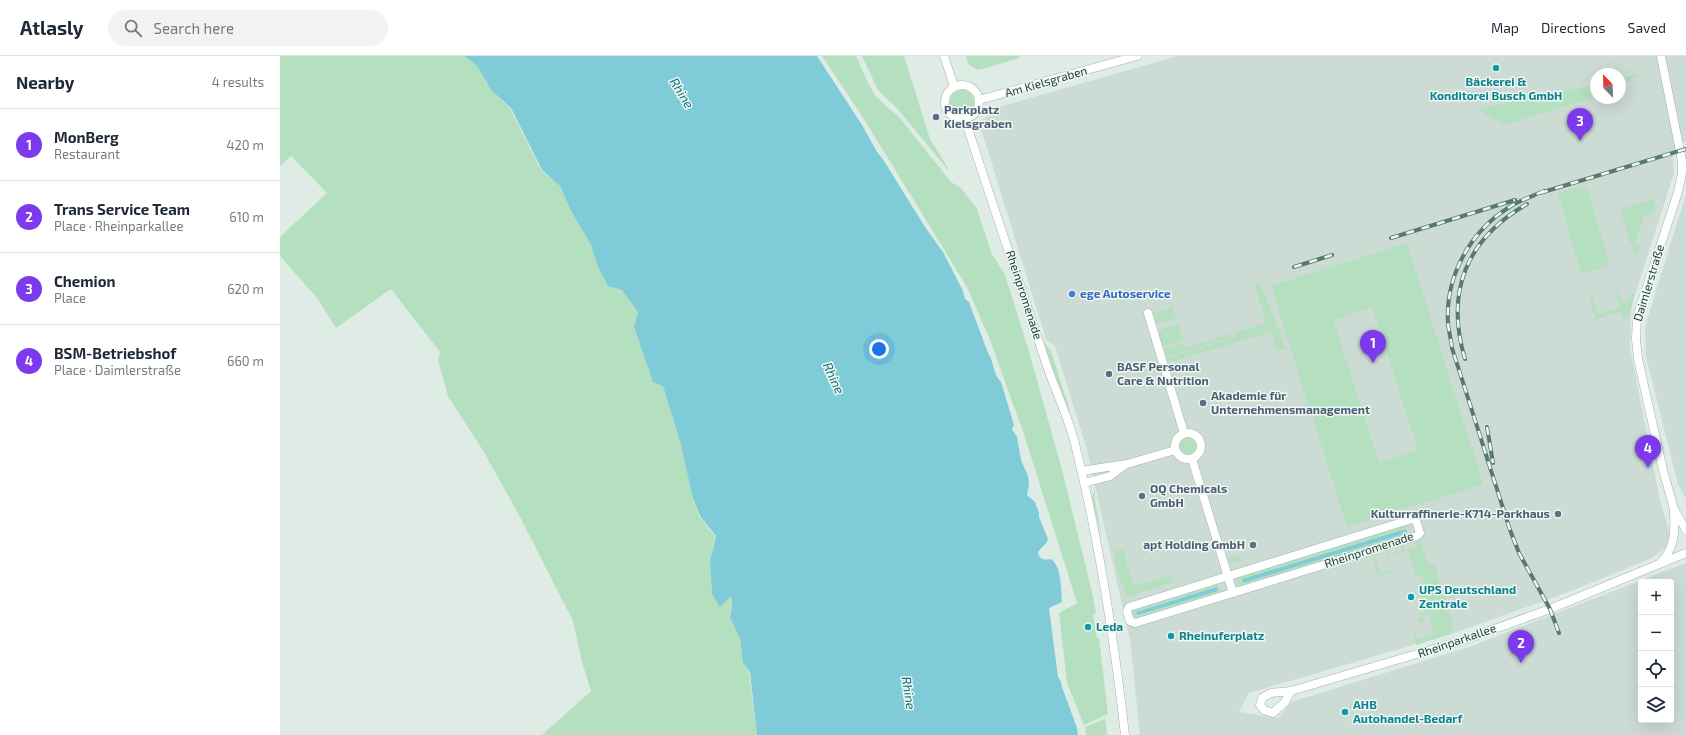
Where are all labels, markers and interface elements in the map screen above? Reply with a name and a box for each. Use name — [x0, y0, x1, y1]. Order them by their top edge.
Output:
search box — [108, 10, 388, 46]
text: Atlasly — [20, 16, 84, 39]
icon: search — [122, 17, 144, 39]
text: Search here — [154, 19, 234, 37]
text: Map — [1491, 19, 1519, 36]
text: Directions — [1541, 19, 1606, 36]
text: Saved — [1628, 19, 1666, 36]
street label: Am Kielsgraben — [1003, 63, 1089, 100]
marker: Bäckerei & Konditorei Busch GmbH — [1491, 63, 1501, 73]
north arrow — [1590, 68, 1626, 104]
text: Nearby — [16, 72, 74, 92]
text: 4 results — [212, 74, 264, 90]
place label: Bäckerei & Konditorei Busch GmbH — [1430, 74, 1562, 102]
water label: Rhine — [666, 75, 698, 111]
place label: Parkplatz Kielsgraben — [944, 102, 1012, 130]
pin: 3 — [1567, 108, 1593, 141]
marker: Parkplatz Kielsgraben — [931, 112, 941, 122]
text: MonBerg — [54, 128, 119, 146]
text: 1 — [26, 137, 32, 153]
text: 420 m — [227, 137, 264, 153]
text: Restaurant — [54, 146, 120, 162]
text: Trans Service Team — [54, 200, 190, 218]
text: 2 — [25, 209, 33, 225]
text: 610 m — [229, 209, 264, 225]
text: Place · Rheinparkallee — [54, 218, 183, 234]
street label: Daimlerstraße — [1630, 243, 1666, 323]
street label: Rheinpromenade — [1004, 248, 1046, 341]
text: Chemion — [54, 272, 116, 290]
text: 3 — [25, 281, 33, 297]
text: 620 m — [227, 281, 264, 297]
place label: ege Autoservice — [1080, 286, 1171, 300]
marker: ege Autoservice — [1067, 289, 1077, 299]
text: Place — [54, 290, 86, 306]
pin: 1 — [1360, 330, 1386, 363]
your location — [869, 339, 889, 359]
text: BSM-Betriebshof — [54, 344, 176, 362]
text: 4 — [25, 353, 33, 369]
text: 660 m — [227, 353, 264, 369]
place label: BASF Personal Care & Nutrition — [1117, 359, 1209, 387]
water label: Rhine — [820, 360, 848, 396]
text: Place · Daimlerstraße — [54, 362, 181, 378]
marker: BASF Personal Care & Nutrition — [1104, 369, 1114, 379]
place label: Akademie für Unternehmensmanagement — [1211, 388, 1370, 416]
marker: Akademie für Unternehmensmanagement — [1198, 398, 1208, 408]
pin: 4 — [1635, 435, 1661, 468]
place label: OQ Chemicals GmbH — [1150, 481, 1227, 509]
marker: OQ Chemicals GmbH — [1137, 491, 1147, 501]
place label: Kulturraffinerie-K714-Parkhaus — [1371, 506, 1550, 520]
marker: Kulturraffinerie-K714-Parkhaus — [1553, 509, 1563, 519]
street label: Rheinpromenade — [1322, 528, 1415, 570]
place label: apt Holding GmbH — [1143, 537, 1245, 551]
marker: apt Holding GmbH — [1248, 540, 1258, 550]
map controls — [1638, 579, 1674, 723]
button: + — [1638, 579, 1674, 615]
place label: UPS Deutschland Zentrale — [1419, 582, 1516, 610]
marker: UPS Deutschland Zentrale — [1406, 592, 1416, 602]
button: − — [1638, 615, 1674, 651]
place label: Leda — [1096, 619, 1123, 633]
street label: Rheinparkallee — [1416, 620, 1498, 660]
marker: Leda — [1083, 622, 1093, 632]
place label: Rheinuferplatz — [1179, 628, 1264, 642]
pin: 2 — [1508, 630, 1534, 663]
marker: Rheinuferplatz — [1166, 631, 1176, 641]
button: locate — [1638, 651, 1674, 687]
water label: Rhine — [898, 675, 920, 711]
button: layers — [1638, 687, 1674, 723]
place label: AHB Autohandel-Bedarf — [1353, 697, 1463, 725]
marker: AHB Autohandel-Bedarf — [1340, 707, 1350, 717]

